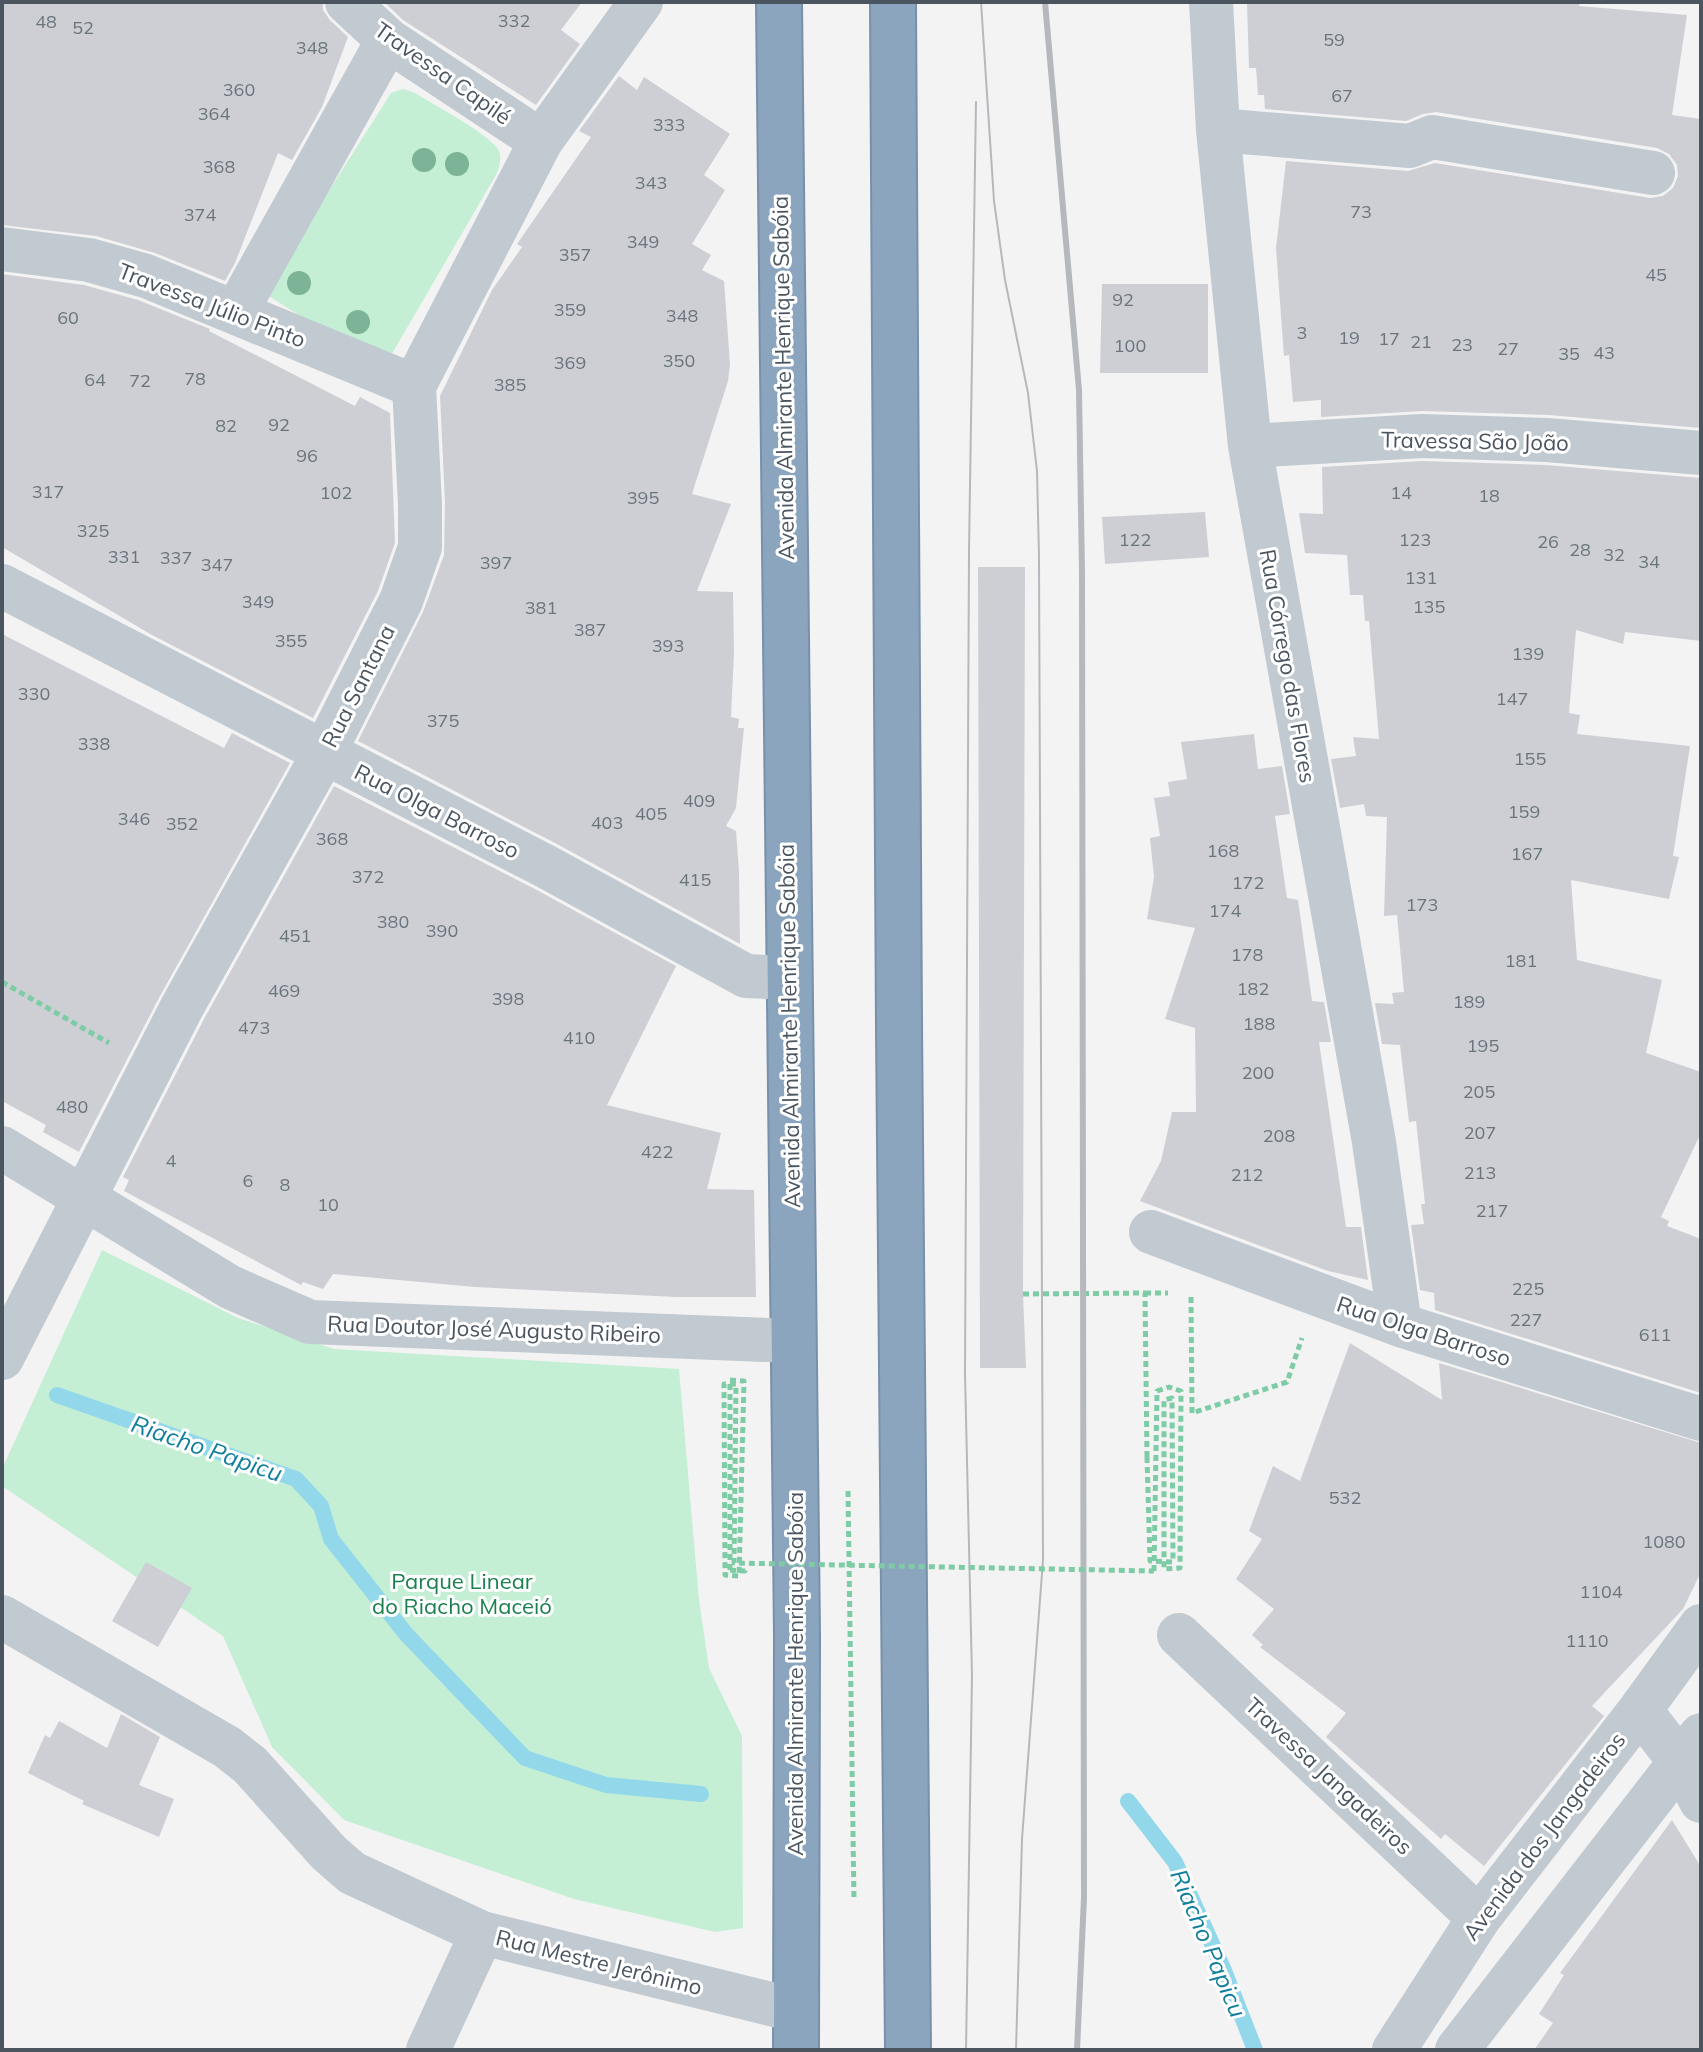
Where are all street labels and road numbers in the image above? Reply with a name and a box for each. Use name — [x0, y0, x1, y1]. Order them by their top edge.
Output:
street label: Travessa Capilé — [369, 16, 517, 130]
street label: Avenida Almirante Henrique Sabóia — [766, 196, 800, 560]
street label: Travessa Júlio Pinto — [114, 256, 310, 354]
street label: Travessa São João — [1381, 425, 1569, 457]
street label: Rua Córrego das Flores — [1254, 547, 1322, 785]
street label: Rua Santana — [315, 620, 401, 752]
street label: Rua Olga Barroso — [350, 757, 524, 865]
street label: Avenida Almirante Henrique Sabóia — [772, 844, 806, 1208]
street label: Rua Olga Barroso — [1333, 1290, 1515, 1372]
street label: Rua Doutor José Augusto Ribeiro — [327, 1309, 661, 1349]
street label: Avenida Almirante Henrique Sabóia — [781, 1492, 809, 1856]
street label: Travessa Jangadeiros — [1240, 1691, 1418, 1861]
street label: Avenida dos Jangadeiros — [1457, 1726, 1631, 1946]
street label: Rua Mestre Jerônimo — [493, 1923, 705, 2001]

